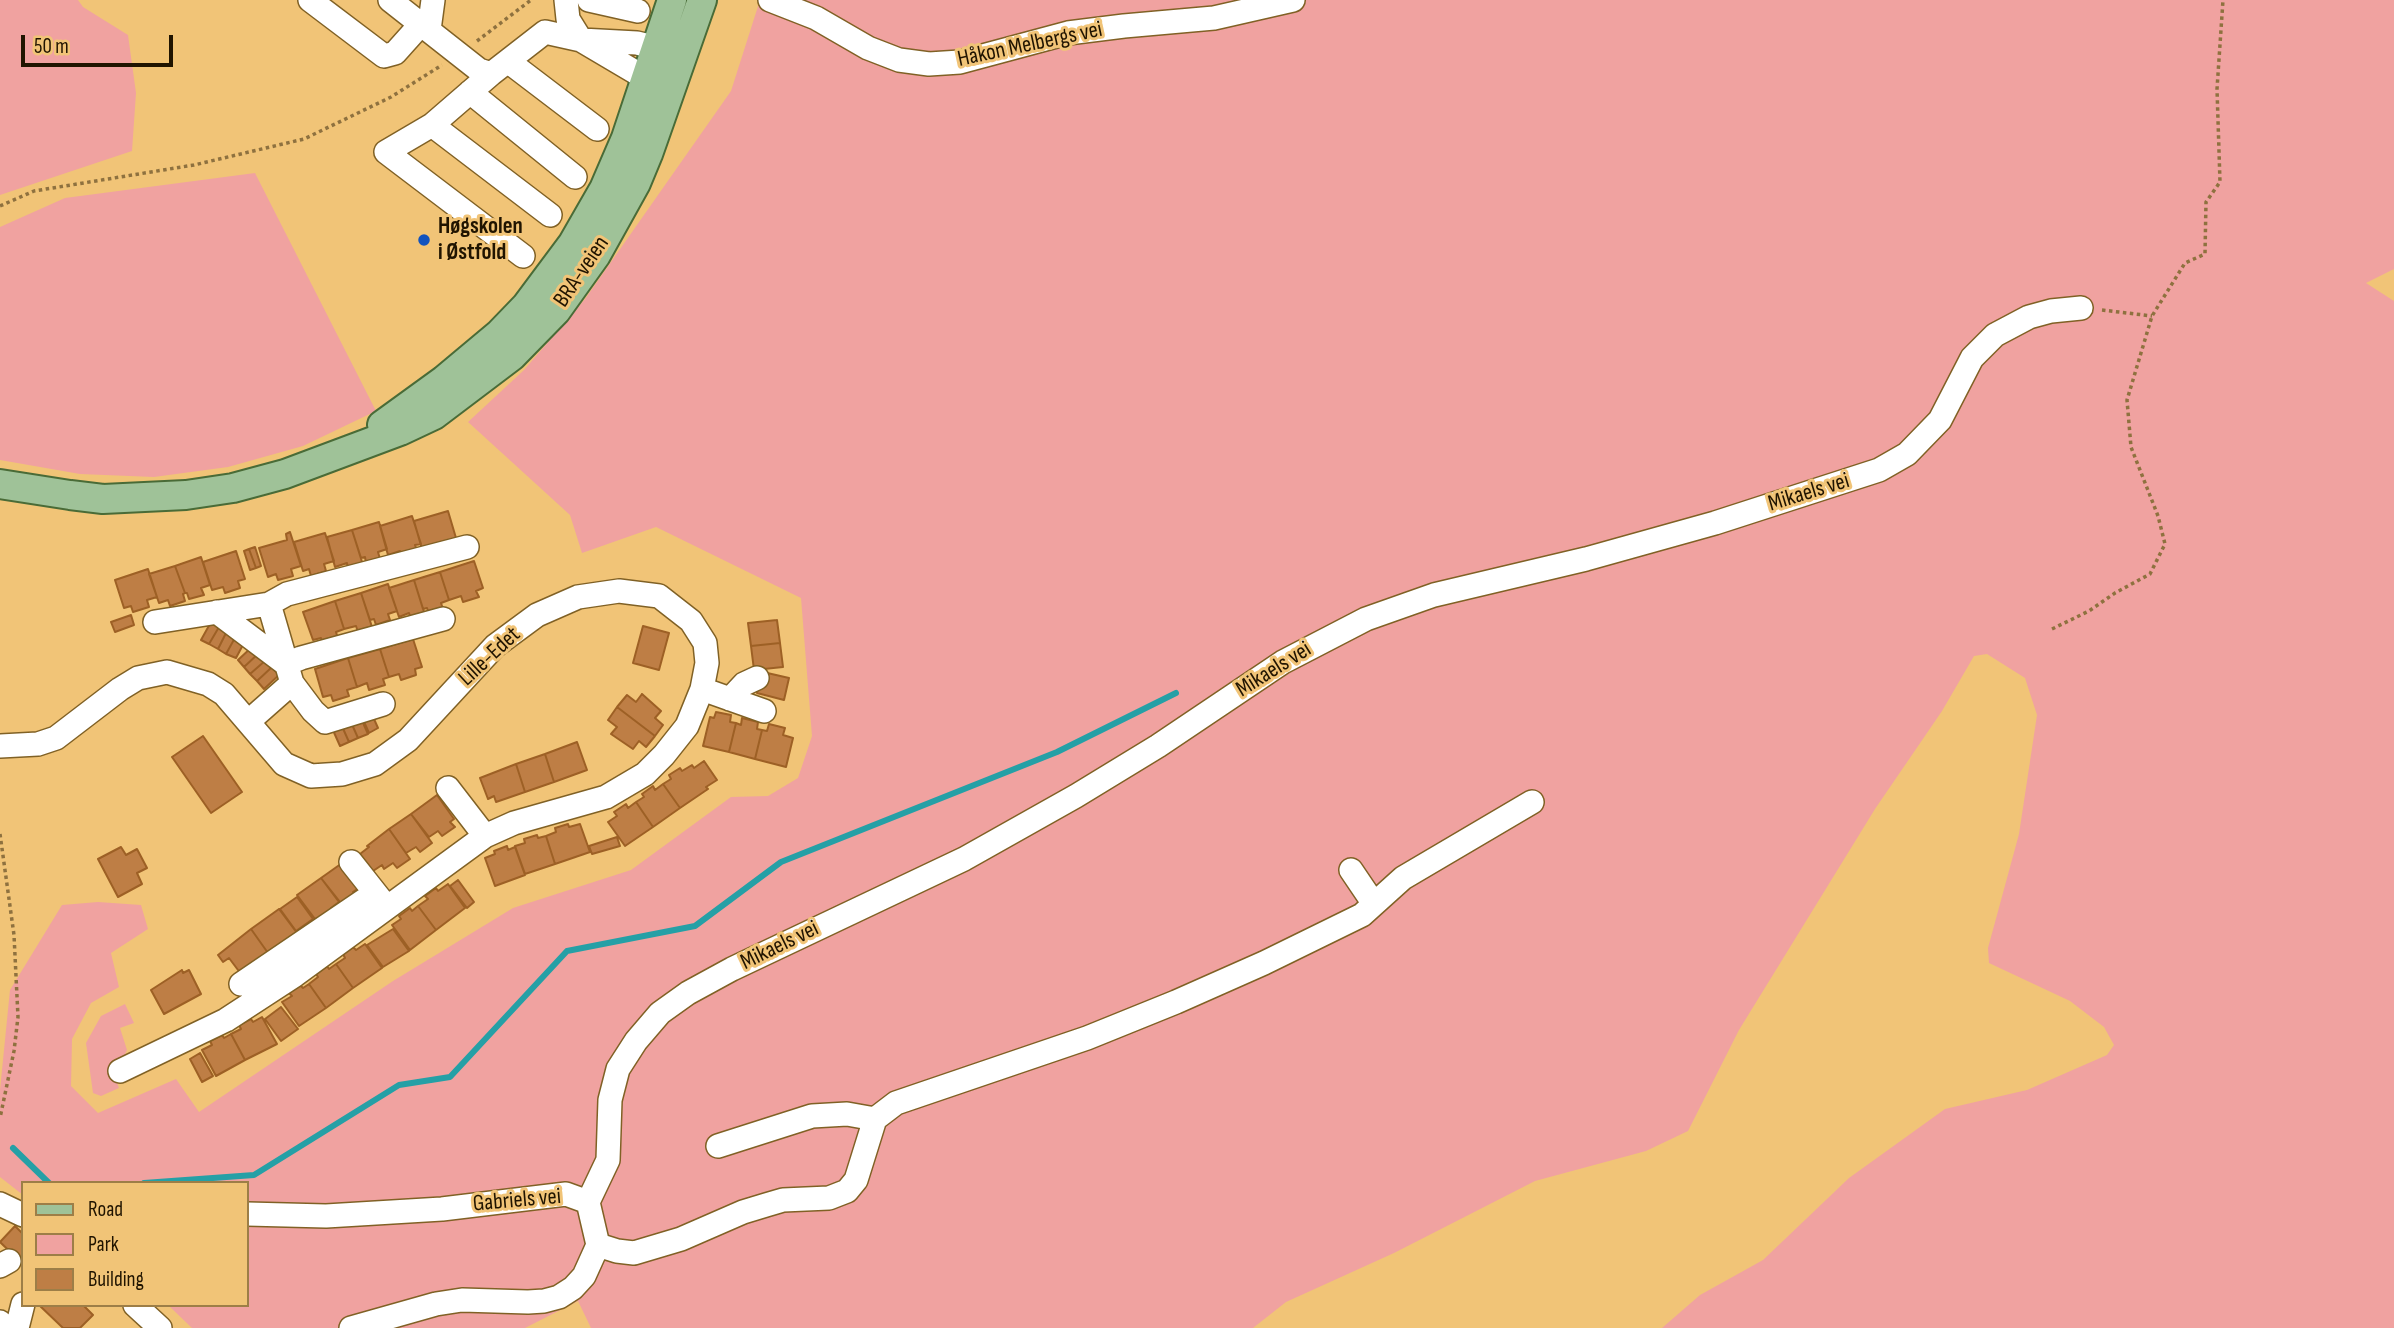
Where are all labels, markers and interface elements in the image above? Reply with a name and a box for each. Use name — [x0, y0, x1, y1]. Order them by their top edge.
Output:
street label: Håkon Melbergs vei — [955, 16, 1105, 74]
scale bar — [24, 21, 177, 65]
text: 50 m — [34, 34, 69, 59]
place label: Høgskolen i Østfold — [438, 213, 523, 267]
street label: BRA-veien — [548, 231, 616, 313]
marker: Høgskolen i Østfold — [416, 232, 432, 248]
street label: Mikaels vei — [1765, 468, 1853, 518]
street label: Lille-Edet — [453, 622, 527, 692]
street label: Mikaels vei — [1231, 636, 1317, 704]
street label: Mikaels vei — [737, 915, 823, 977]
legend — [21, 1181, 248, 1307]
street label: Gabriels vei — [472, 1183, 562, 1219]
text: Road — [88, 1197, 123, 1222]
text: Park — [88, 1232, 119, 1257]
text: Building — [88, 1267, 144, 1292]

